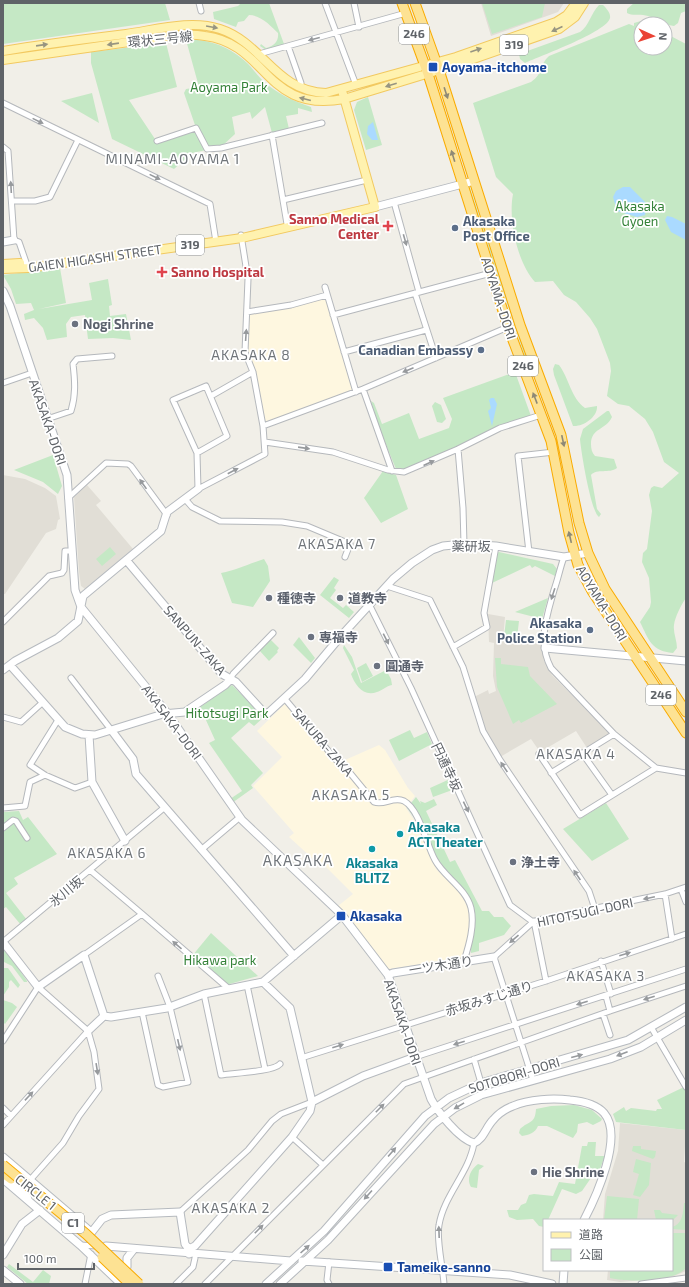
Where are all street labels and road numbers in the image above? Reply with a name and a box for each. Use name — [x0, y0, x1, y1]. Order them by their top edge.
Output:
road number: 246 — [399, 24, 429, 44]
street label: 環状三号線 — [127, 28, 193, 50]
road number: 319 — [500, 35, 528, 55]
road number: 319 — [176, 235, 204, 255]
street label: GAIEN HIGASHI STREET — [27, 241, 163, 275]
street label: AOYAMA-DORI — [478, 255, 520, 341]
road number: 246 — [508, 356, 538, 376]
street label: AKASAKA-DORI — [26, 377, 70, 467]
street label: 薬研坂 — [451, 538, 491, 554]
street label: AOYAMA-DORI — [573, 562, 631, 644]
street label: SANPUN-ZAKA — [160, 602, 230, 678]
street label: AKASAKA-DORI — [139, 681, 205, 763]
road number: 246 — [646, 685, 676, 705]
street label: SAKURA-ZAKA — [289, 705, 357, 779]
street label: 円通寺坂 — [429, 740, 465, 794]
street label: 氷川坂 — [46, 872, 86, 910]
street label: HITOTSUGI-DORI — [536, 894, 634, 930]
street label: 一ツ木通り — [408, 952, 474, 978]
street label: AKASAKA-DORI — [381, 977, 425, 1067]
street label: 赤坂みすじ通り — [443, 977, 535, 1019]
street label: SOTOBORI-DORI — [466, 1054, 562, 1096]
street label: CIRCLE 1 — [12, 1171, 60, 1213]
road number: C1 — [62, 1213, 84, 1233]

